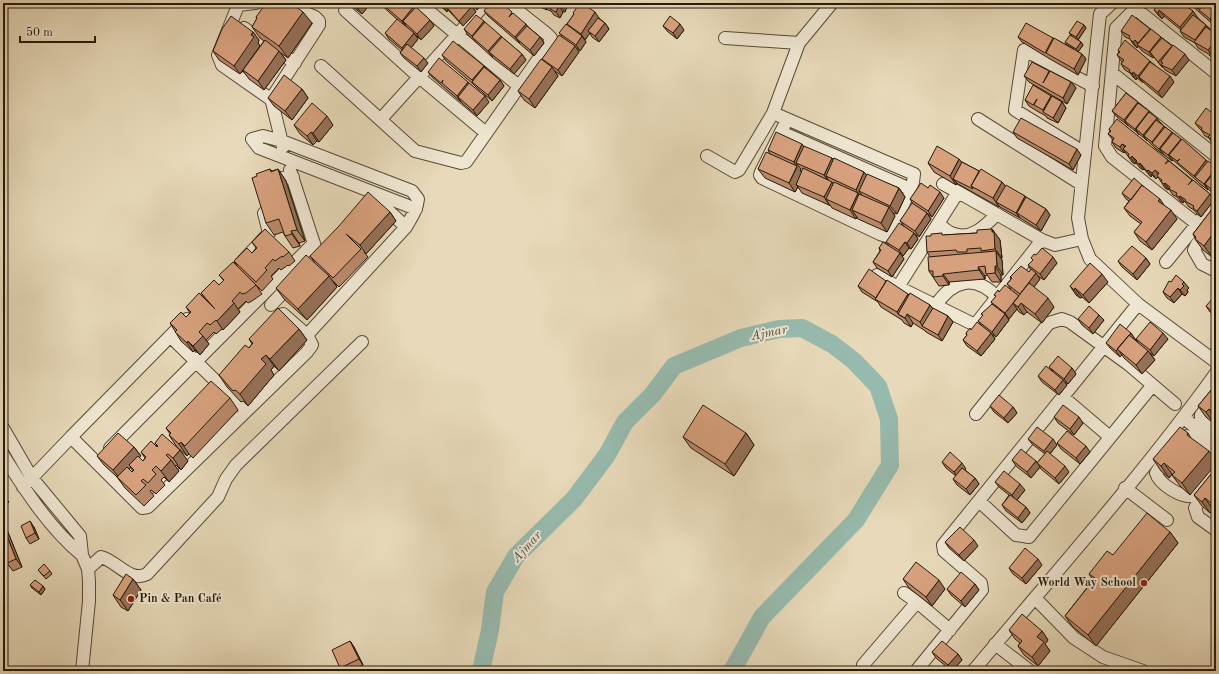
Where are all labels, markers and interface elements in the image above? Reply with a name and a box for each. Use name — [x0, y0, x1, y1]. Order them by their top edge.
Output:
scale bar — [20, 18, 95, 44]
text: 50 m — [26, 26, 53, 39]
water label: Ajmar — [749, 323, 789, 343]
water label: Ajmar — [509, 529, 544, 566]
place label: World Way School — [1037, 577, 1136, 589]
marker: World Way School — [1139, 578, 1149, 588]
place label: Pin & Pan Café — [139, 593, 222, 605]
marker: Pin & Pan Café — [126, 594, 136, 604]

